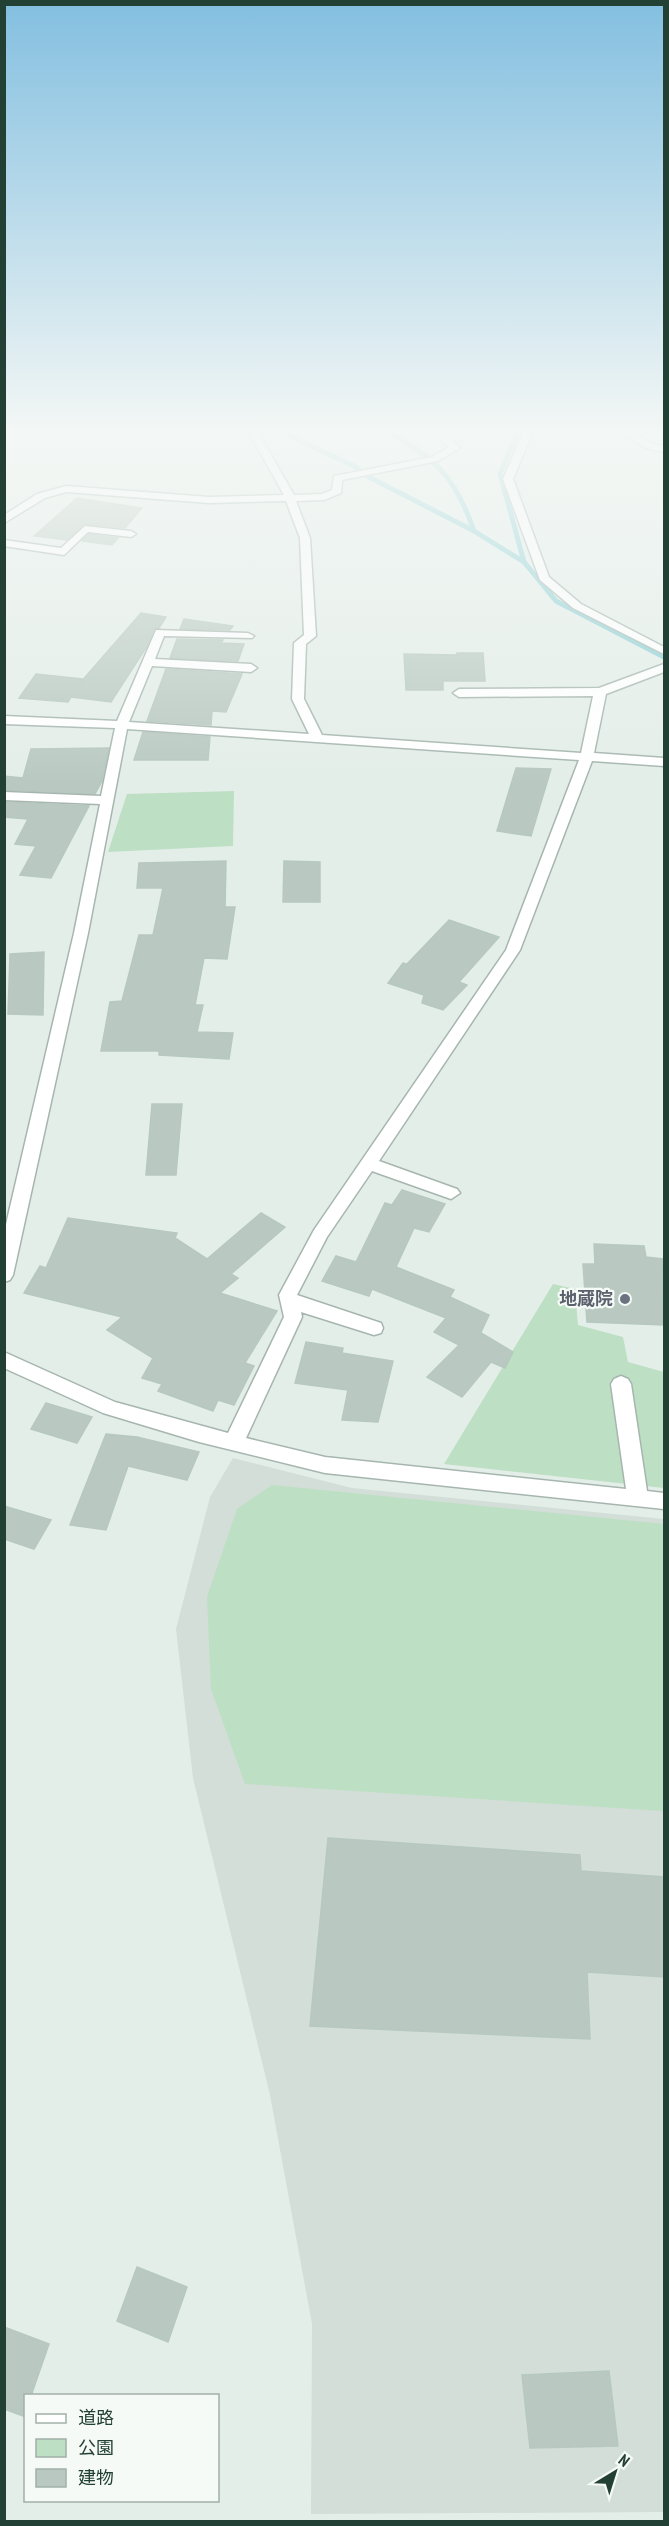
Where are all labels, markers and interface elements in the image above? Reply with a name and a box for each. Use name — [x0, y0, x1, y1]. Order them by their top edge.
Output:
place label: 地蔵院 — [559, 1287, 613, 1310]
marker: 地蔵院 — [618, 1292, 632, 1306]
legend — [24, 2394, 219, 2502]
text: 道路 — [78, 2406, 114, 2429]
text: 公園 — [78, 2436, 114, 2459]
north arrow — [585, 2442, 645, 2502]
text: N — [615, 2450, 634, 2471]
text: 建物 — [78, 2466, 114, 2489]

